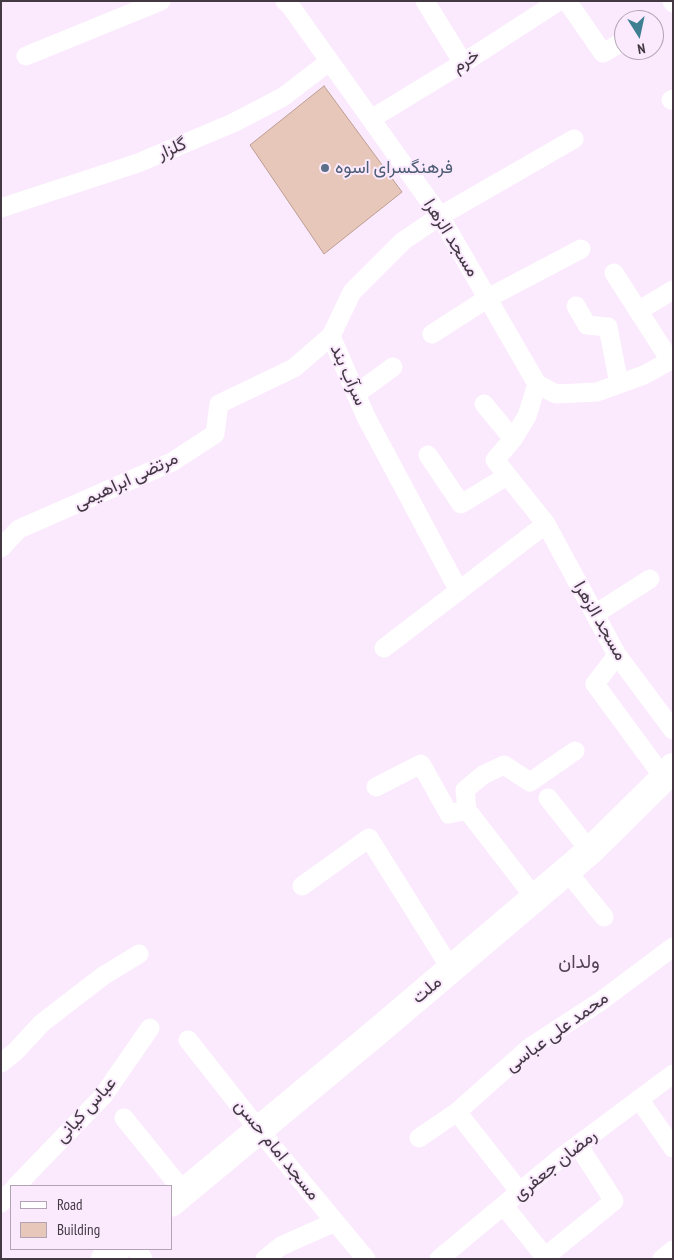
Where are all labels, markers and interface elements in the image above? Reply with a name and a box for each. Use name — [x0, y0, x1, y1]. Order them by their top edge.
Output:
north arrow — [614, 10, 664, 60]
text: N — [636, 39, 647, 58]
street label: خرم — [448, 44, 484, 78]
street label: گلزار — [154, 133, 190, 165]
place label: فرهنگسرای اسوه — [335, 157, 453, 179]
marker: فرهنگسرای اسوه — [319, 162, 331, 174]
street label: مسجد الزهرا — [419, 195, 483, 281]
street label: سرآب بند — [325, 341, 371, 409]
street label: مرتضی ابراهیمی — [70, 447, 182, 515]
street label: مسجد الزهرا — [569, 578, 631, 664]
district label: ولدان — [558, 952, 600, 974]
street label: ملت — [408, 971, 446, 1009]
street label: محمد علی عباسی — [501, 987, 613, 1077]
street label: عباس کیانی — [51, 1073, 121, 1147]
street label: مسجد امام حسن — [230, 1095, 324, 1205]
street label: رمضان جعفری — [509, 1125, 601, 1205]
legend — [10, 1185, 172, 1250]
text: Road — [57, 1195, 83, 1214]
text: Building — [57, 1220, 100, 1239]

